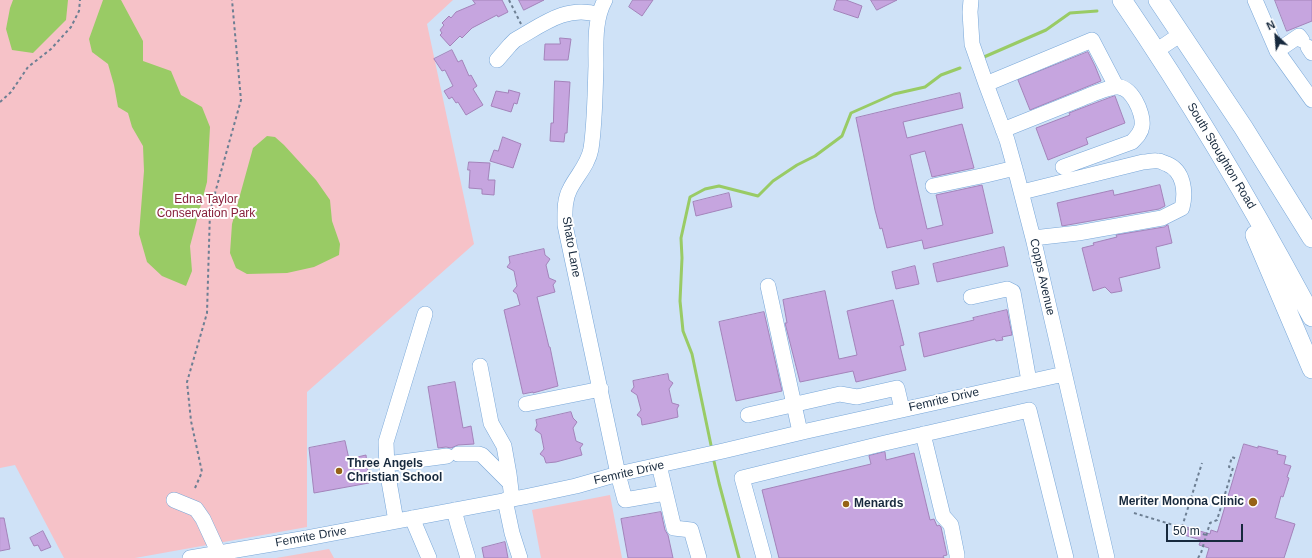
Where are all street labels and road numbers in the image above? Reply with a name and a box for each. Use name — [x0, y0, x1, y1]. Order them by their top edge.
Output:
street label: South Stoughton Road — [1184, 100, 1258, 212]
street label: Shato Lane — [559, 216, 583, 278]
street label: Copps Avenue — [1026, 237, 1058, 317]
street label: Femrite Drive — [907, 385, 981, 415]
street label: Femrite Drive — [592, 458, 666, 488]
street label: Femrite Drive — [274, 524, 348, 550]

